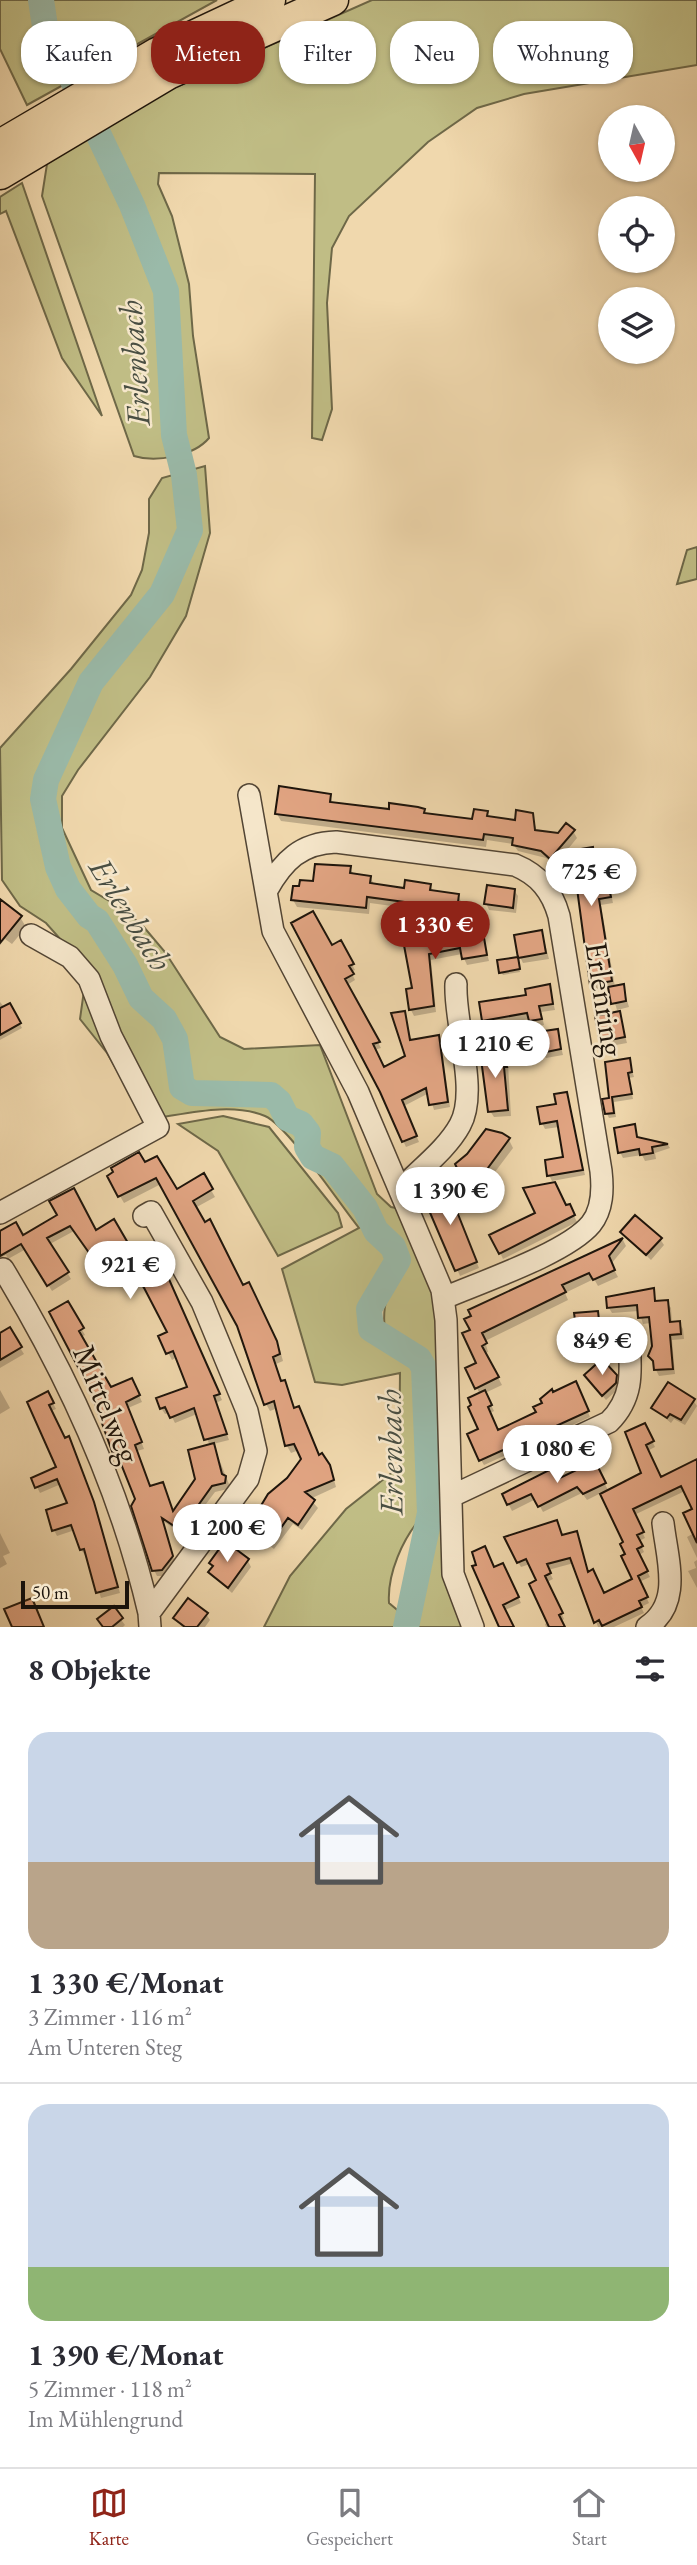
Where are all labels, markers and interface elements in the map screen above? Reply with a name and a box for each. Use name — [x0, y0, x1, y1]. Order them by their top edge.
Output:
chip: Kaufen — [21, 21, 137, 84]
chip: Mieten — [151, 21, 265, 84]
chip: Filter — [279, 21, 376, 84]
chip: Neu — [390, 21, 479, 84]
chip: Wohnung — [493, 21, 633, 84]
north arrow — [598, 105, 676, 182]
map controls — [598, 105, 675, 364]
button: locate — [598, 196, 675, 273]
button: layers — [598, 287, 675, 364]
water label: Erlenbach — [108, 299, 160, 429]
water label: Erlenbach — [78, 848, 183, 979]
pin: 725 € — [542, 848, 640, 908]
text: 725 € — [562, 856, 620, 886]
pin: 1 330 € — [370, 902, 500, 961]
text: 1 330 € — [397, 909, 473, 939]
street label: Erlenring — [575, 939, 635, 1060]
pin: 1 210 € — [430, 1020, 560, 1080]
text: 1 210 € — [457, 1028, 533, 1058]
pin: 1 390 € — [385, 1168, 515, 1227]
text: 1 390 € — [412, 1175, 488, 1205]
pin: 921 € — [81, 1242, 179, 1301]
text: 921 € — [101, 1249, 159, 1279]
pin: 849 € — [553, 1318, 651, 1377]
text: 849 € — [573, 1325, 631, 1355]
street label: Mittelweg — [63, 1339, 151, 1470]
water label: Erlenbach — [367, 1389, 413, 1517]
pin: 1 080 € — [492, 1426, 622, 1485]
text: 1 080 € — [519, 1433, 595, 1463]
pin: 1 200 € — [162, 1504, 292, 1564]
text: 1 200 € — [189, 1512, 265, 1542]
scale bar — [21, 1578, 130, 1610]
text: 50 m — [32, 1580, 69, 1605]
text: 8 Objekte — [28, 1650, 151, 1689]
icon: filters — [631, 1650, 669, 1688]
icon: home — [286, 1777, 412, 1903]
text: 1 330 €/Monat — [28, 1963, 223, 2002]
text: 3 Zimmer · 116 m² — [28, 2002, 192, 2032]
text: Am Unteren Steg — [28, 2032, 182, 2062]
icon: home — [286, 2149, 412, 2275]
text: 1 390 €/Monat — [28, 2335, 223, 2374]
text: 5 Zimmer · 118 m² — [28, 2374, 192, 2404]
text: Im Mühlengrund — [28, 2404, 183, 2434]
tab: Karte — [89, 2484, 129, 2551]
tab: Gespeichert — [306, 2484, 393, 2551]
tab: Start — [570, 2484, 608, 2551]

